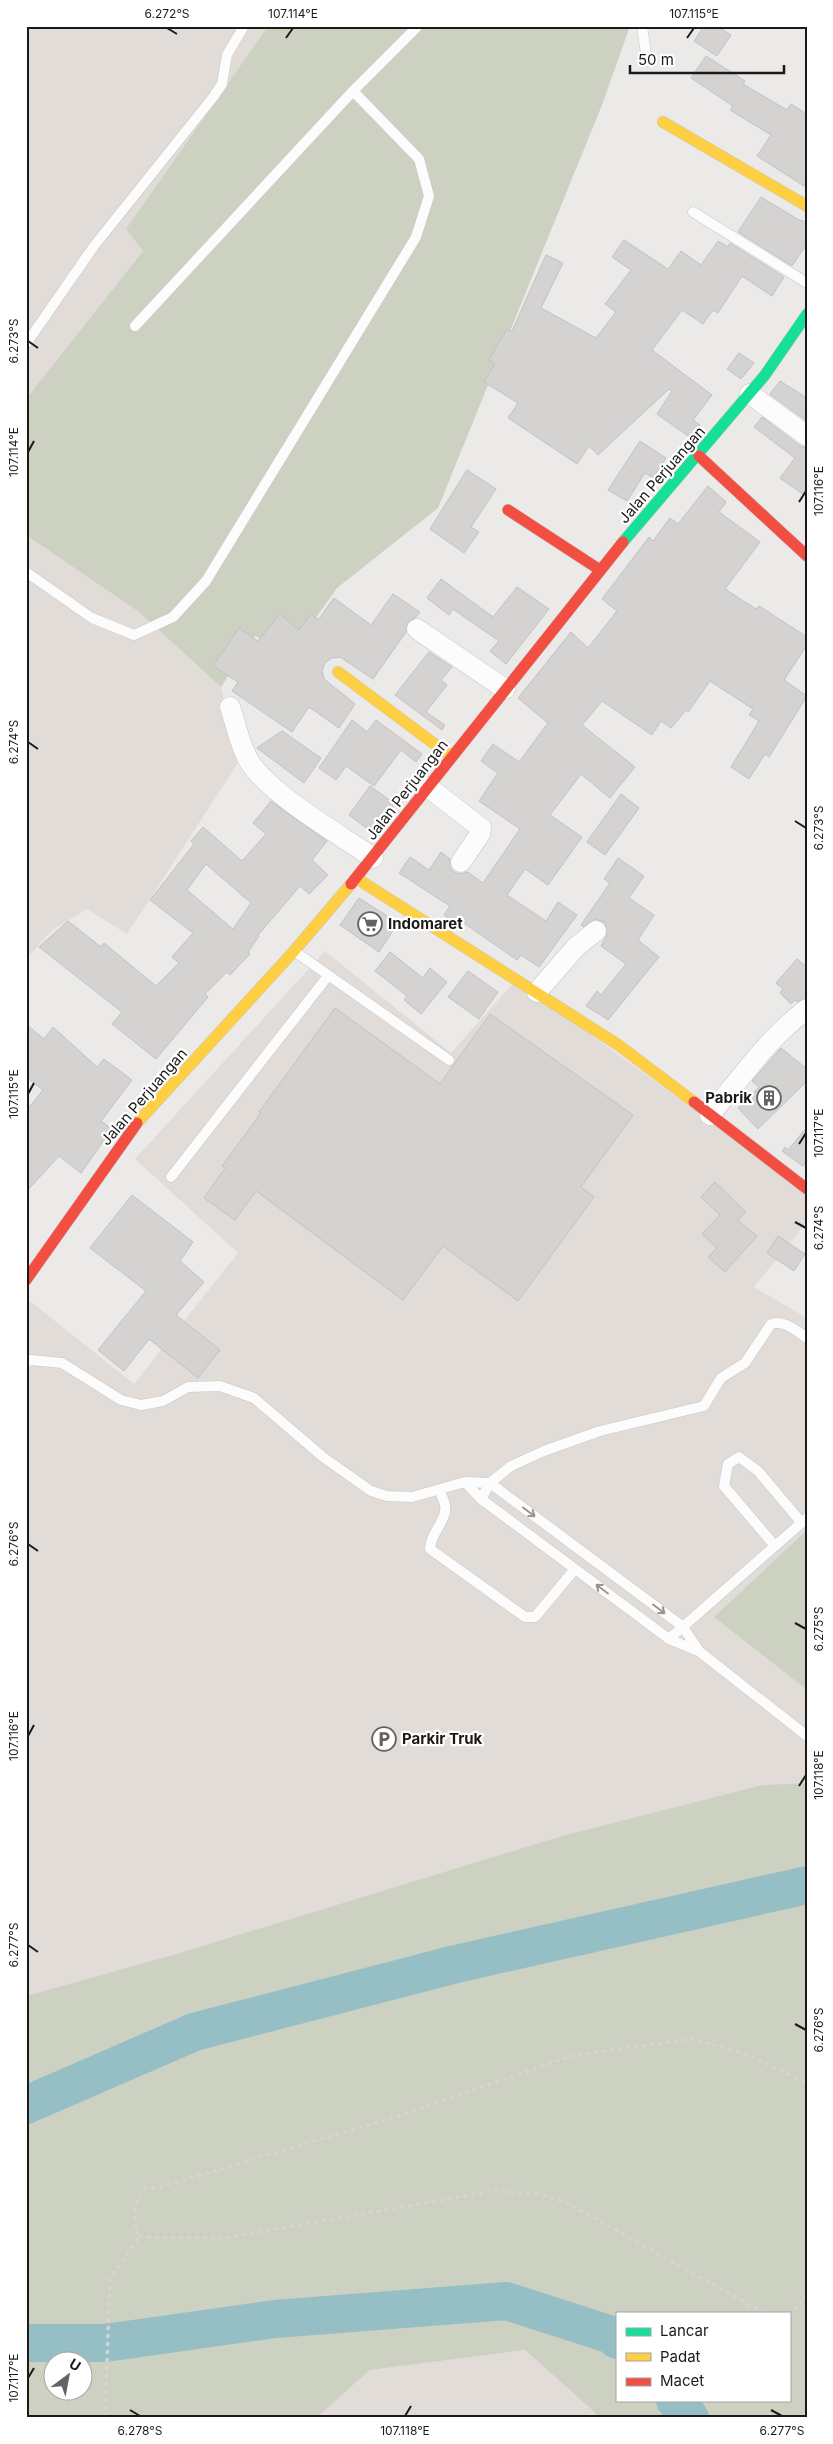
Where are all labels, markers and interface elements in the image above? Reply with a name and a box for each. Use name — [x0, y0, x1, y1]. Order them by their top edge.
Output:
text: 6.272°S — [144, 6, 190, 21]
text: 107.114°E — [268, 6, 318, 21]
text: 107.115°E — [669, 6, 719, 21]
scale bar — [630, 42, 784, 74]
text: 50 m — [638, 50, 674, 69]
text: 6.273°S — [6, 318, 21, 363]
street label: Jalan Perjuangan — [614, 422, 709, 527]
text: 107.114°E — [6, 427, 21, 477]
text: 107.116°E — [811, 466, 826, 516]
text: 6.274°S — [6, 719, 21, 764]
street label: Jalan Perjuangan — [361, 736, 452, 844]
text: 6.273°S — [811, 805, 826, 850]
supermarket icon: Indomaret — [357, 911, 383, 937]
place label: Indomaret — [388, 914, 463, 933]
street label: Jalan Perjuangan — [96, 1044, 191, 1149]
text: 107.115°E — [6, 1069, 21, 1119]
building icon: Pabrik — [756, 1085, 782, 1111]
place label: Pabrik — [705, 1088, 752, 1107]
text: 107.117°E — [811, 1108, 826, 1158]
text: 6.274°S — [811, 1205, 826, 1250]
one-way arrow — [522, 1507, 535, 1518]
text: 6.276°S — [6, 1521, 21, 1567]
one-way arrow — [595, 1584, 609, 1594]
one-way arrow — [652, 1604, 666, 1614]
text: 6.275°S — [811, 1606, 826, 1651]
text: 107.116°E — [6, 1711, 21, 1761]
parking icon: Parkir Truk — [371, 1726, 397, 1752]
place label: Parkir Truk — [402, 1729, 483, 1748]
text: 107.118°E — [811, 1750, 826, 1800]
text: 6.277°S — [6, 1922, 21, 1967]
text: 6.276°S — [811, 2007, 826, 2053]
legend — [616, 2312, 790, 2402]
text: Lancar — [660, 2321, 709, 2340]
text: Padat — [660, 2347, 701, 2366]
north arrow — [42, 2352, 92, 2402]
text: 107.117°E — [6, 2353, 21, 2403]
text: U — [66, 2355, 84, 2374]
text: Macet — [660, 2371, 704, 2390]
text: 6.278°S — [118, 2423, 163, 2438]
text: 107.118°E — [380, 2423, 430, 2438]
text: 6.277°S — [760, 2423, 805, 2438]

